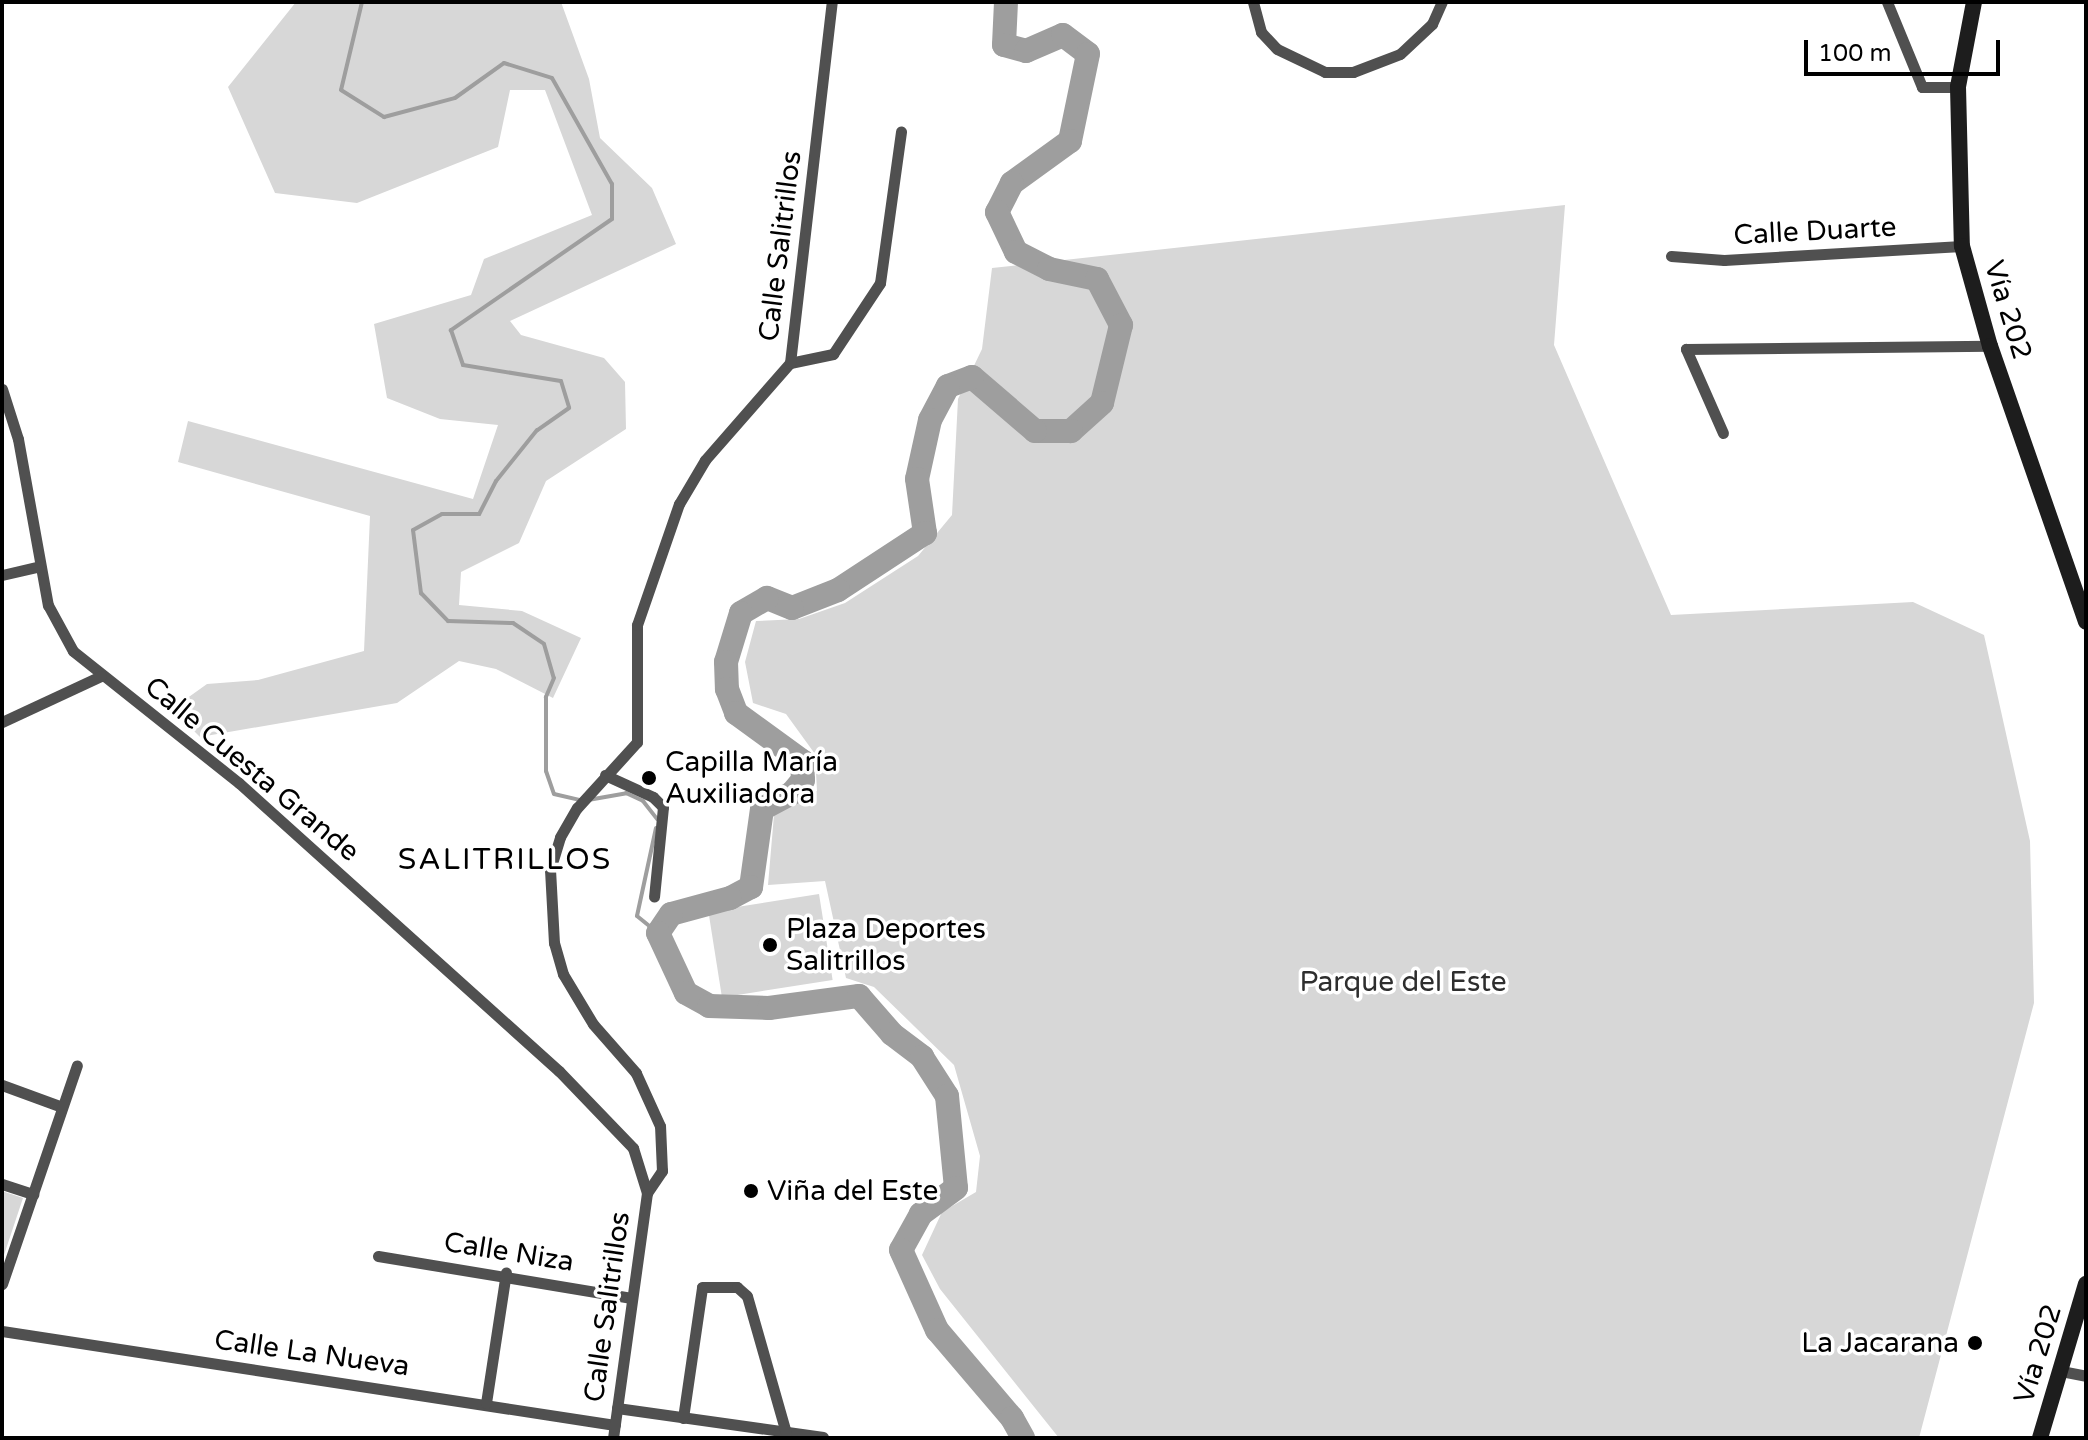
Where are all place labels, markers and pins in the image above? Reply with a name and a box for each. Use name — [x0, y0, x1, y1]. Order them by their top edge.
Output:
place label: Capilla María Auxiliadora — [665, 745, 838, 811]
marker: Capilla María Auxiliadora — [640, 769, 658, 787]
place label: Plaza Deportes Salitrillos — [786, 912, 986, 978]
marker: Plaza Deportes Salitrillos — [761, 936, 779, 954]
place label: Viña del Este — [767, 1174, 938, 1208]
marker: Viña del Este — [742, 1182, 760, 1200]
place label: La Jacarana — [1801, 1326, 1959, 1360]
marker: La Jacarana — [1966, 1334, 1984, 1352]

